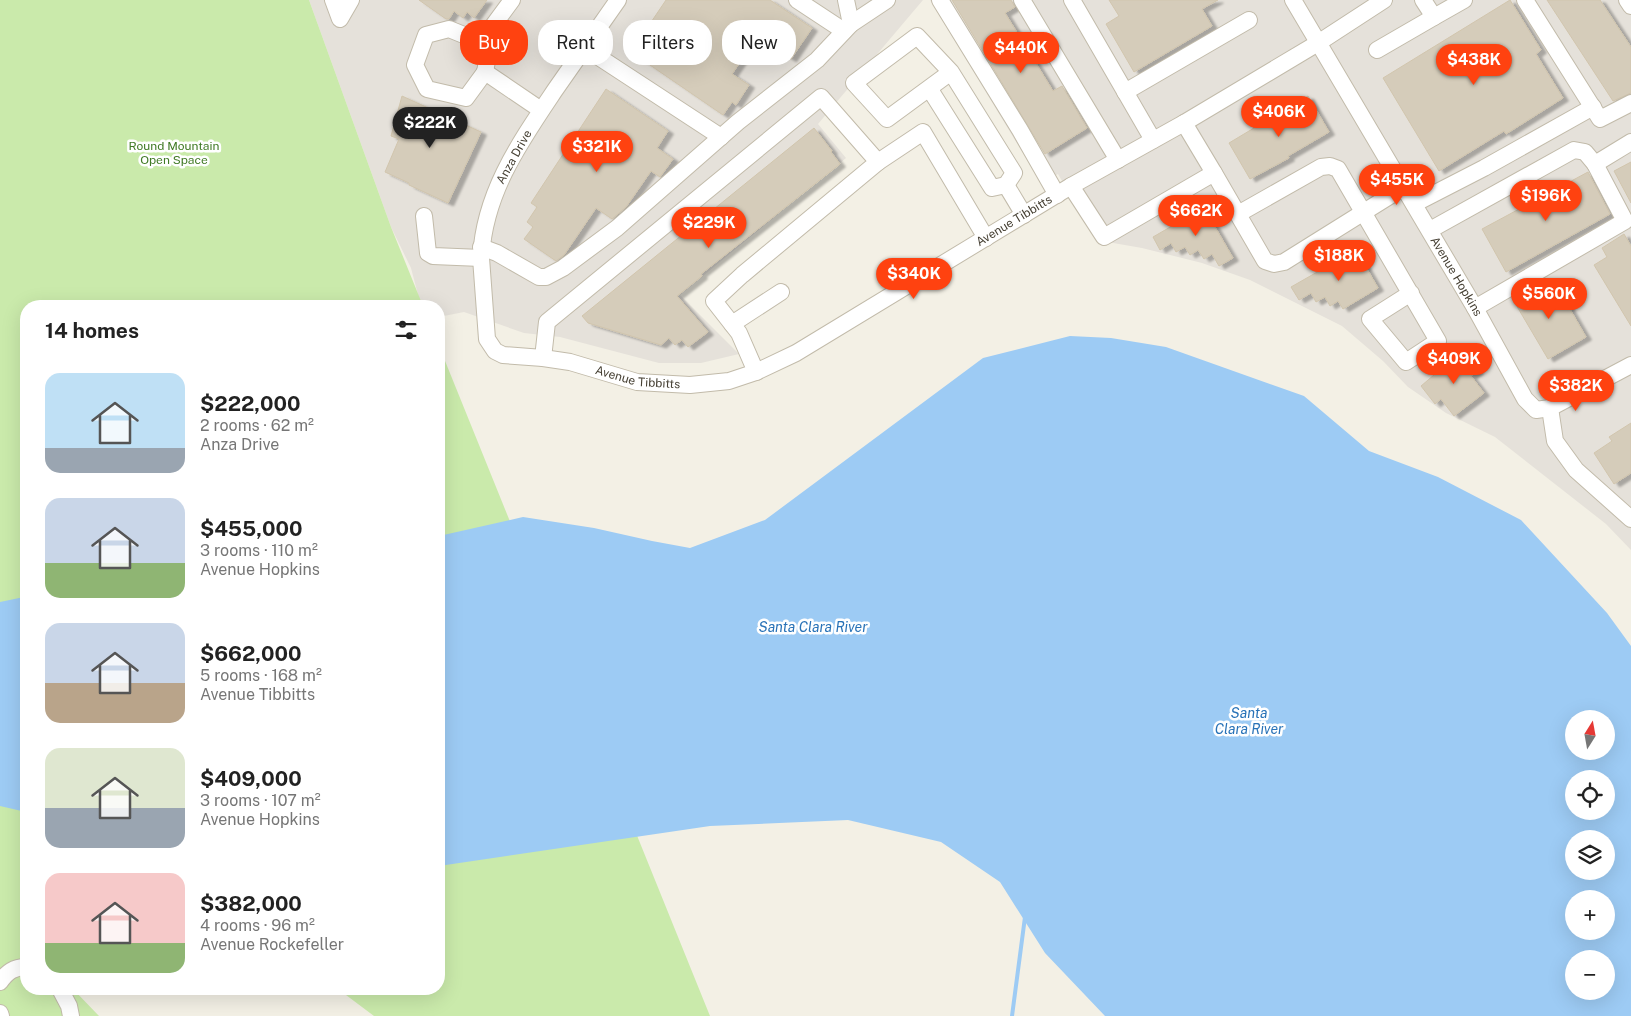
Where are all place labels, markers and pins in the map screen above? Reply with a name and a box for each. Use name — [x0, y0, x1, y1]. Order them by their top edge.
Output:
pin: $440K — [986, 32, 1056, 74]
pin: $438K — [1439, 44, 1509, 86]
pin: $406K — [1244, 96, 1314, 138]
pin: $222K — [395, 106, 465, 149]
pin: $321K — [562, 130, 632, 173]
pin: $455K — [1362, 164, 1432, 206]
pin: $196K — [1511, 180, 1581, 222]
pin: $662K — [1161, 194, 1231, 237]
pin: $229K — [674, 206, 744, 249]
pin: $188K — [1304, 240, 1374, 282]
pin: $340K — [879, 258, 949, 300]
pin: $560K — [1514, 278, 1584, 320]
pin: $409K — [1419, 342, 1489, 385]
pin: $382K — [1541, 370, 1611, 412]

